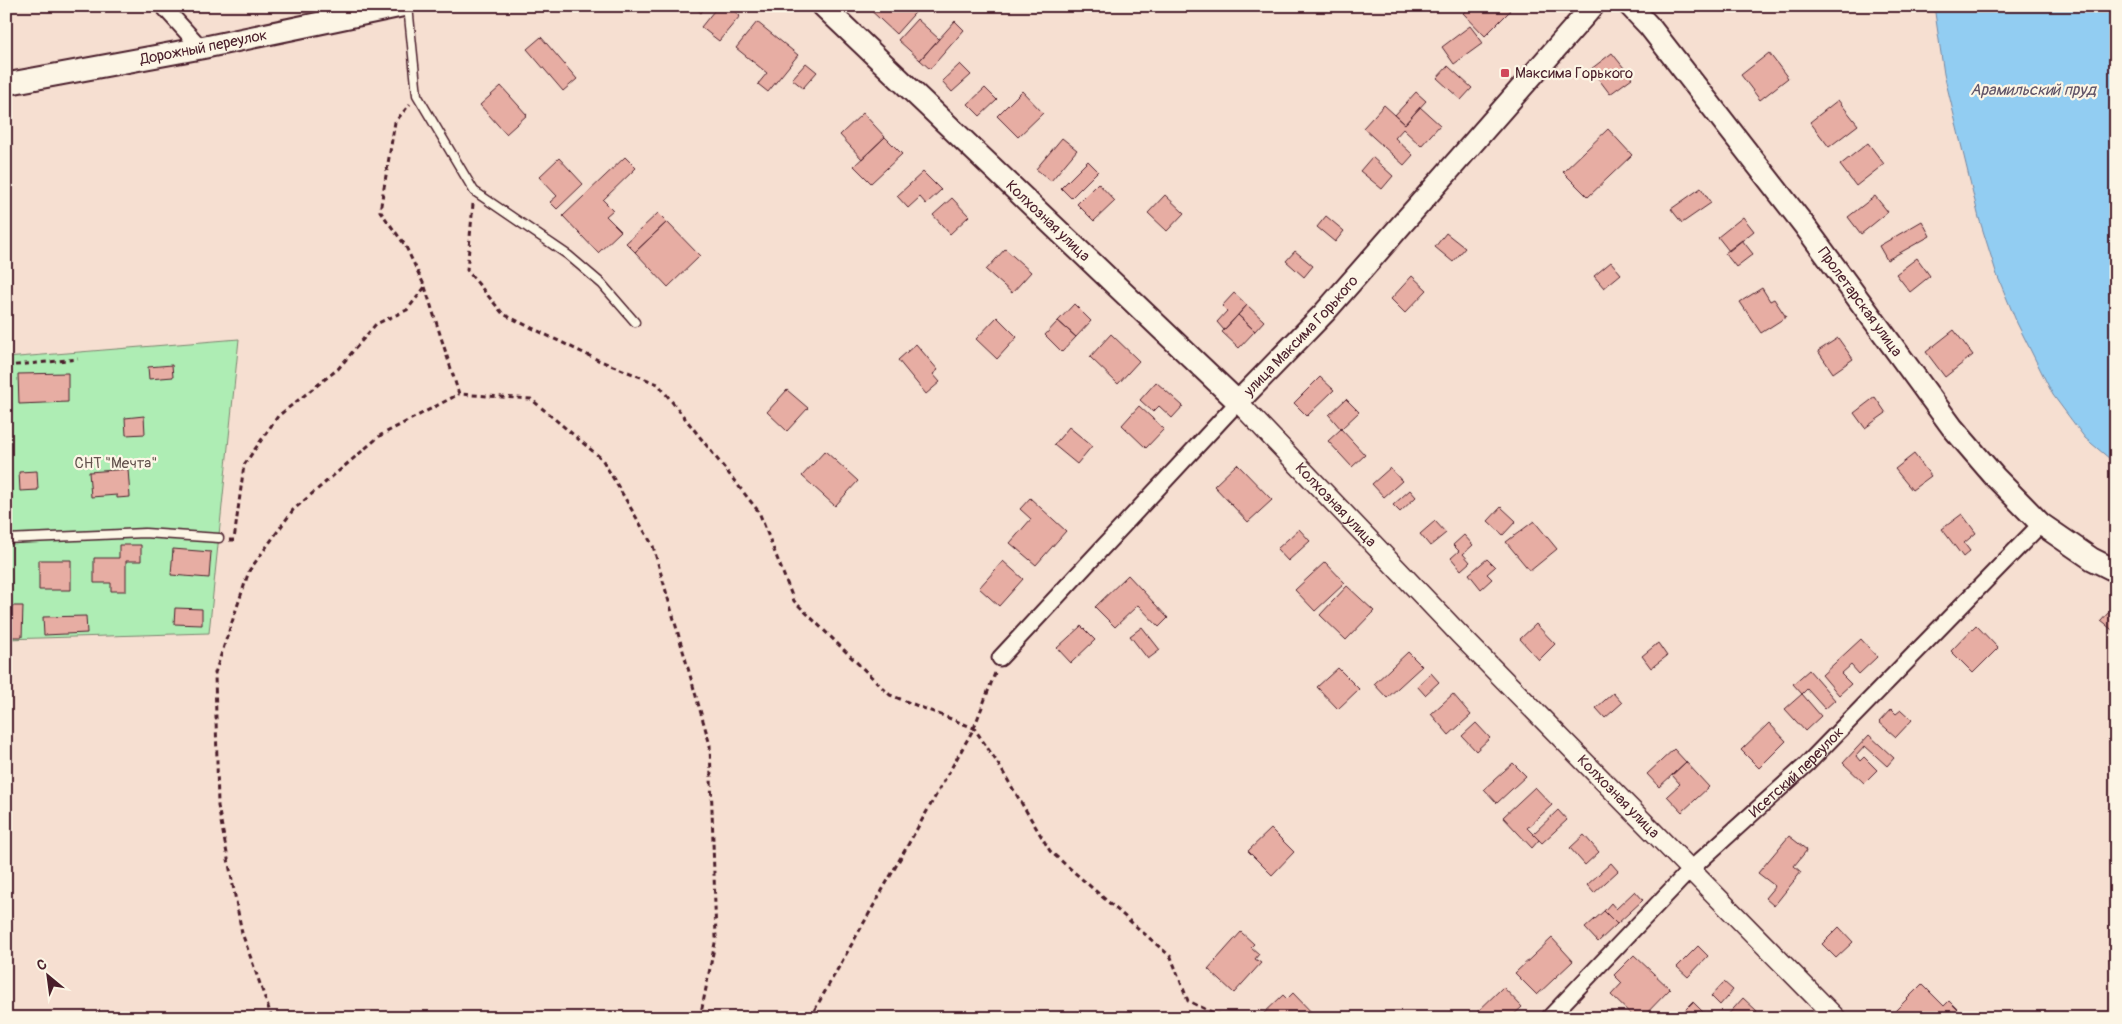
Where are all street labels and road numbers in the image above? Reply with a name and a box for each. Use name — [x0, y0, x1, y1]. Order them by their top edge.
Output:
street label: Дорожный переулок — [138, 25, 269, 69]
street label: Колхозная улица — [1001, 176, 1094, 266]
street label: Пролетарская улица — [1813, 244, 1906, 361]
street label: улица Максима Горького — [1239, 272, 1363, 401]
street label: Колхозная улица — [1291, 459, 1380, 551]
street label: Исетский переулок — [1745, 723, 1848, 822]
street label: Колхозная улица — [1573, 751, 1663, 843]

